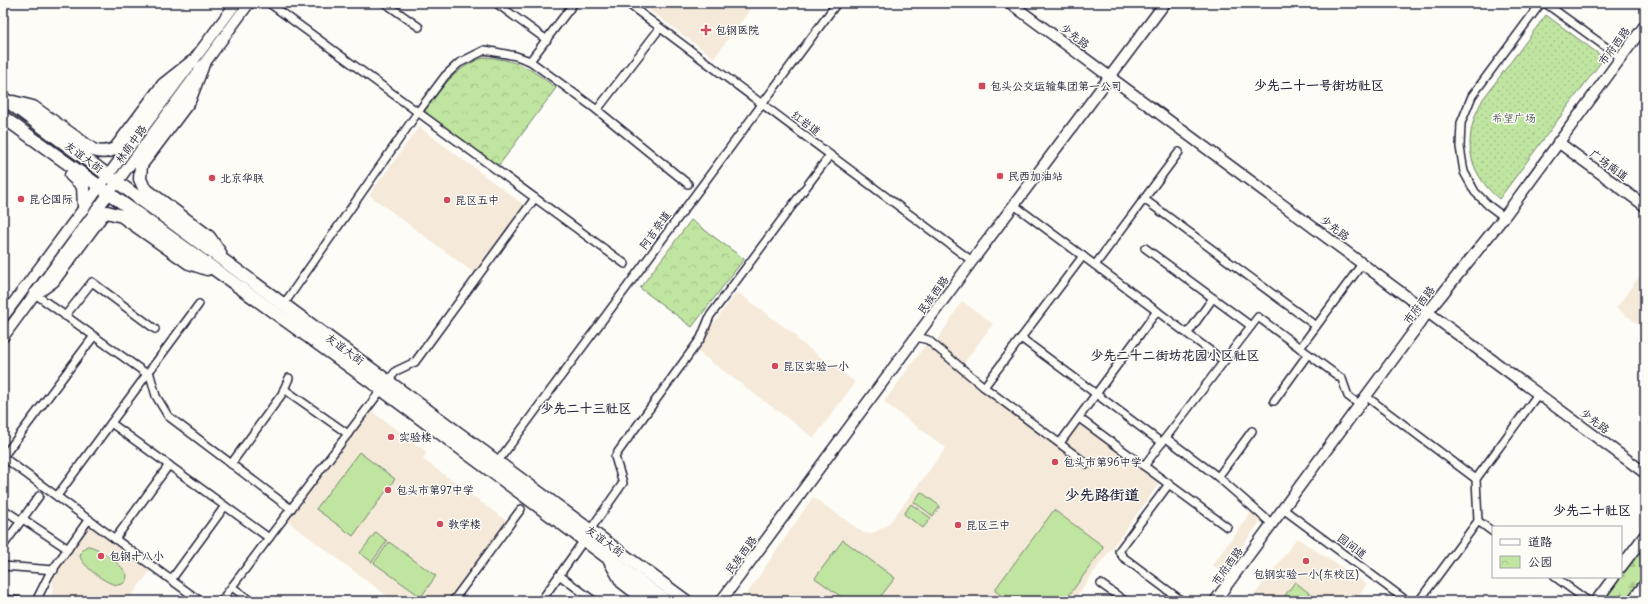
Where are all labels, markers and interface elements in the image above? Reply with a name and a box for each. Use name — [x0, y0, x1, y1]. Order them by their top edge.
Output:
street label: 少先路 — [1058, 20, 1092, 52]
place label: 包钢医院 — [715, 23, 759, 37]
marker: 包钢医院 — [700, 24, 712, 36]
street label: 市府西路 — [1595, 24, 1633, 68]
district label: 少先二十一号街坊社区 — [1254, 77, 1384, 94]
place label: 包头公交运输集团第一公司 — [990, 79, 1122, 93]
marker: 包头公交运输集团第一公司 — [977, 81, 987, 91]
street label: 红岩道 — [789, 107, 823, 139]
park label: 希望广场 — [1492, 111, 1536, 125]
street label: 林荫中路 — [112, 122, 150, 166]
street label: 友谊大街 — [62, 138, 107, 176]
street label: 广场南道 — [1587, 146, 1631, 184]
place label: 民西加油站 — [1008, 169, 1063, 183]
place label: 北京华联 — [220, 171, 264, 185]
marker: 民西加油站 — [995, 171, 1005, 181]
marker: 北京华联 — [207, 173, 217, 183]
place label: 昆仑国际 — [29, 192, 73, 206]
place label: 昆区五中 — [455, 193, 499, 207]
marker: 昆仑国际 — [16, 194, 26, 204]
marker: 昆区五中 — [442, 195, 452, 205]
street label: 阿吉奈道 — [636, 208, 674, 252]
street label: 少先路 — [1318, 212, 1352, 244]
street label: 民族西路 — [914, 273, 952, 317]
street label: 市府西路 — [1400, 283, 1438, 327]
street label: 友谊大街 — [323, 330, 368, 368]
district label: 少先二十二街坊花园小区社区 — [1090, 347, 1260, 364]
place label: 昆区实验一小 — [783, 359, 849, 373]
marker: 昆区实验一小 — [770, 361, 780, 371]
district label: 少先二十三社区 — [540, 400, 632, 417]
street label: 少先路 — [1578, 405, 1612, 437]
place label: 实验楼 — [399, 430, 432, 444]
marker: 实验楼 — [386, 432, 396, 442]
place label: 包头市第96中学 — [1063, 455, 1142, 469]
marker: 包头市第96中学 — [1050, 457, 1060, 467]
place label: 包头市第97中学 — [396, 483, 474, 497]
marker: 包头市第97中学 — [383, 485, 393, 495]
district label: 少先路街道 — [1064, 485, 1140, 504]
district label: 少先二十社区 — [1553, 502, 1631, 519]
place label: 教学楼 — [448, 517, 481, 531]
place label: 昆区三中 — [966, 518, 1010, 532]
marker: 教学楼 — [435, 519, 445, 529]
marker: 昆区三中 — [953, 520, 963, 530]
street label: 友谊大街 — [583, 522, 628, 560]
legend — [1492, 526, 1622, 578]
street label: 园间道 — [1335, 530, 1369, 562]
street label: 民族西路 — [722, 533, 760, 577]
text: 道路 — [1528, 534, 1552, 549]
street label: 市府西路 — [1208, 544, 1246, 588]
place label: 包钢十八小 — [109, 549, 164, 563]
marker: 包钢十八小 — [96, 551, 106, 561]
text: 公园 — [1528, 554, 1552, 569]
marker: 包钢实验一小(东校区) — [1301, 556, 1311, 566]
place label: 包钢实验一小(东校区) — [1253, 567, 1359, 581]

